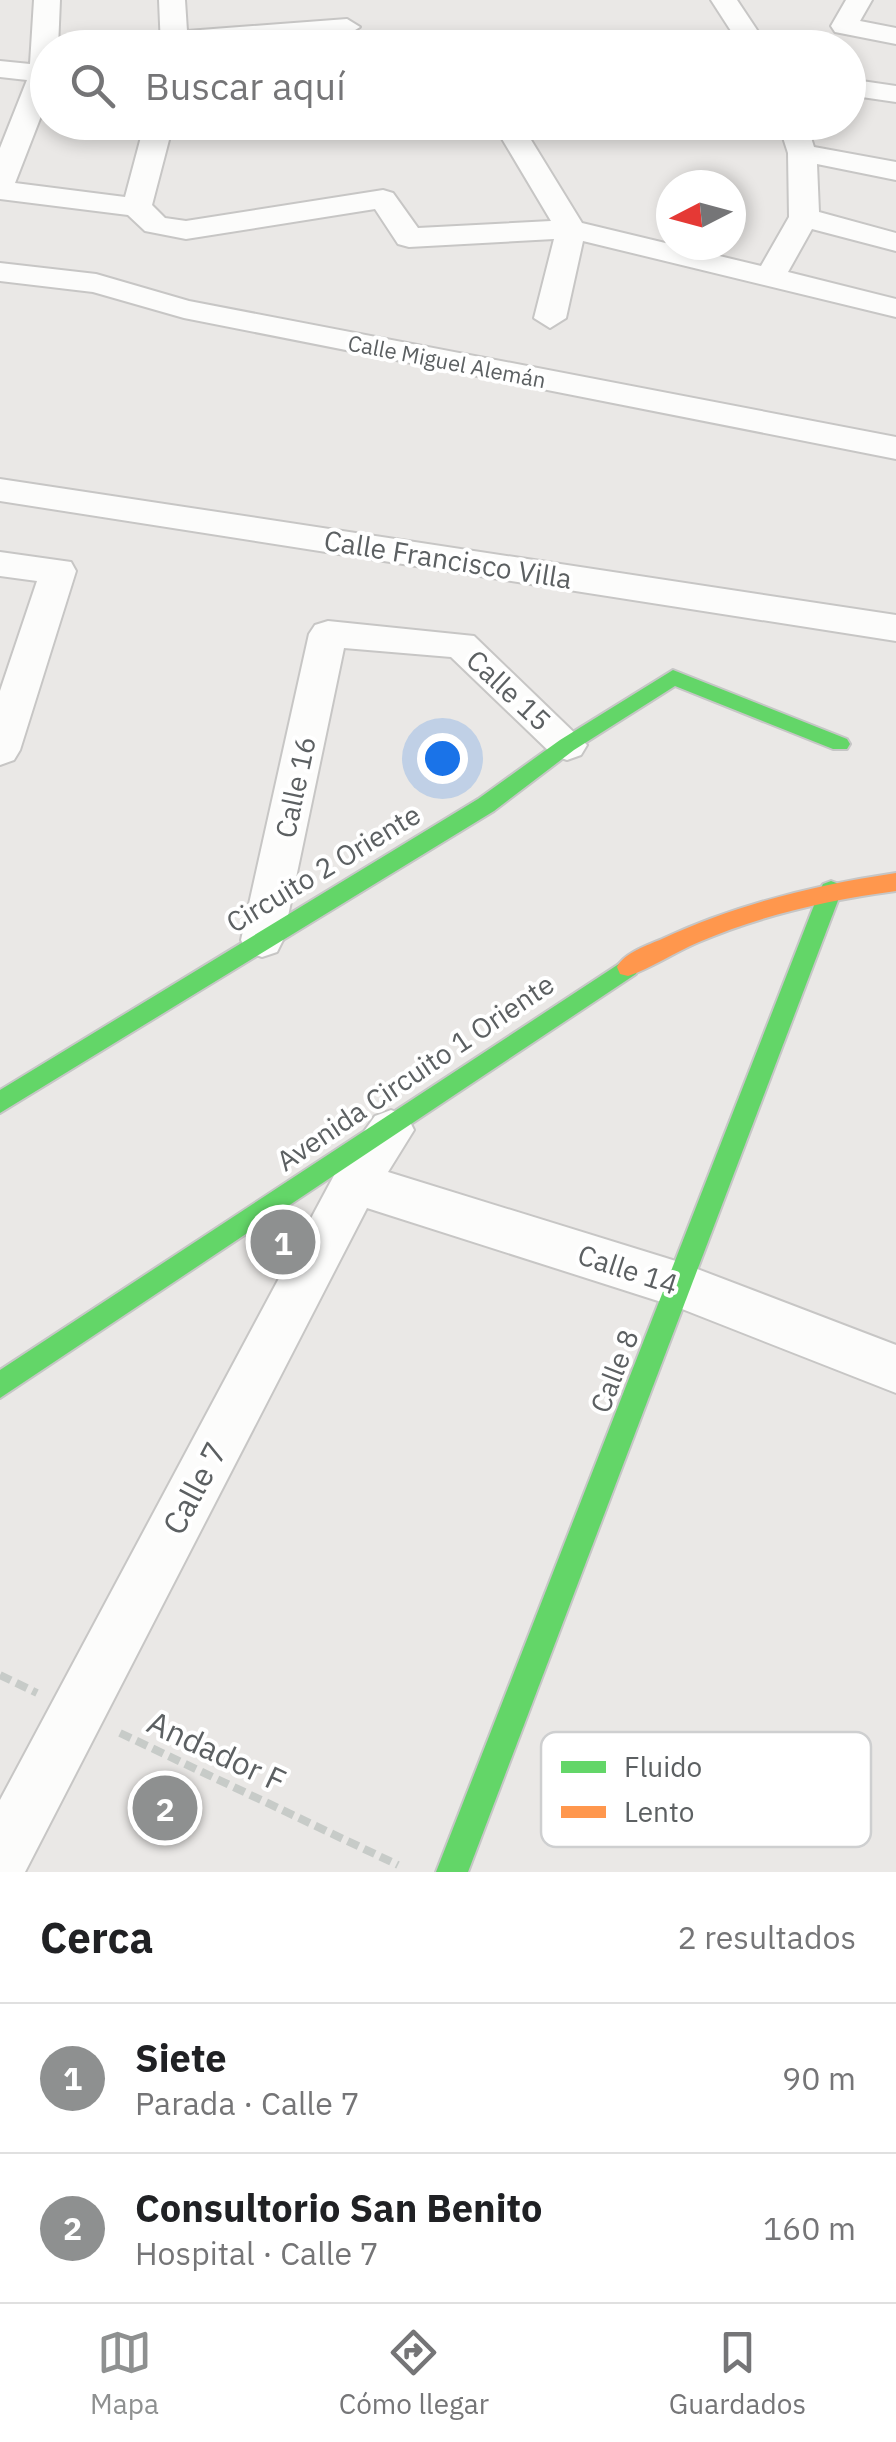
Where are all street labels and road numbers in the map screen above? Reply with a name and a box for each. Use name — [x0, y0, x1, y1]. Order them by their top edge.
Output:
street label: Calle Miguel Alemán — [346, 328, 548, 394]
street label: Calle Francisco Villa — [321, 521, 575, 597]
street label: Calle 15 — [459, 641, 559, 739]
street label: Calle 16 — [266, 733, 324, 841]
street label: Circuito 2 Oriente — [219, 795, 427, 941]
street label: Avenida Circuito 1 Oriente — [269, 965, 561, 1179]
street label: Calle 14 — [573, 1235, 683, 1303]
street label: Calle 8 — [581, 1324, 647, 1418]
street label: Calle 7 — [152, 1435, 236, 1541]
street label: Andador F — [141, 1701, 293, 1801]

